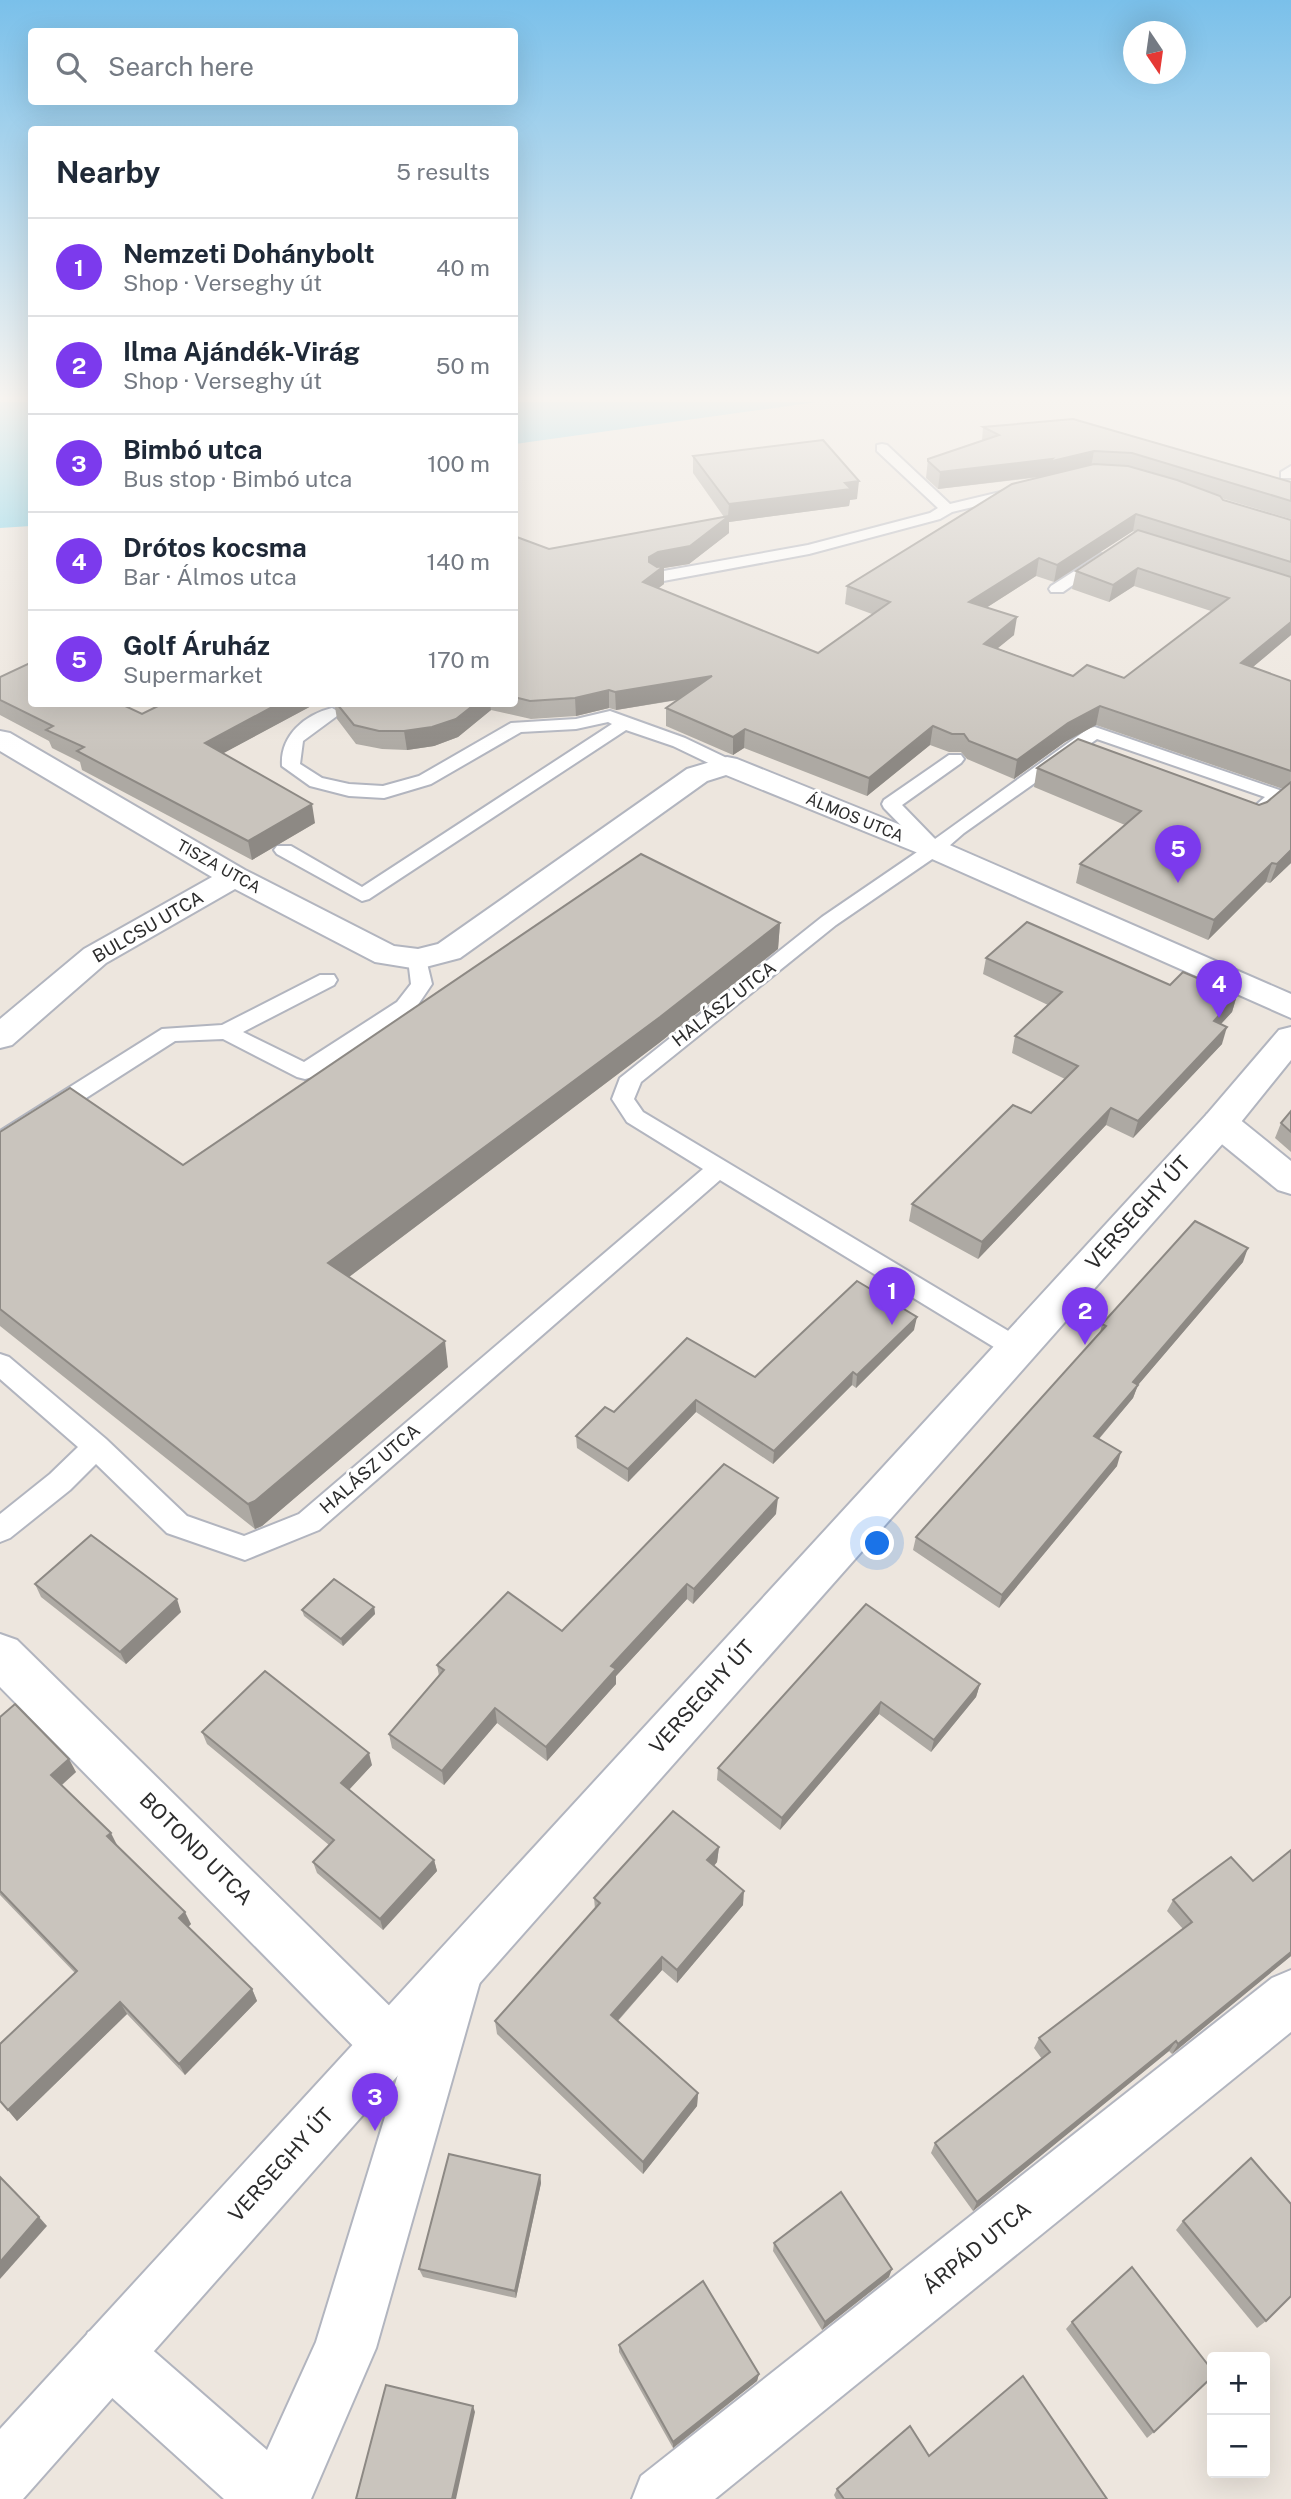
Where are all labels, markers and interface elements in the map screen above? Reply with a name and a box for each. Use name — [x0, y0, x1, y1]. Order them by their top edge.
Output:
north arrow — [1123, 21, 1186, 84]
search box — [28, 28, 518, 105]
icon: search — [52, 48, 90, 86]
text: Search here — [108, 51, 254, 82]
text: Nearby — [56, 154, 160, 190]
text: 5 results — [396, 158, 490, 185]
text: Nemzeti Dohánybolt — [123, 238, 375, 269]
text: 1 — [74, 254, 84, 281]
text: 40 m — [436, 254, 490, 281]
text: Shop · Verseghy út — [123, 269, 322, 296]
text: Ilma Ajándék-Virág — [123, 336, 360, 367]
text: 2 — [72, 352, 86, 379]
text: 50 m — [436, 352, 490, 379]
text: Shop · Verseghy út — [123, 367, 322, 394]
text: Bimbó utca — [123, 434, 262, 465]
text: 3 — [71, 450, 87, 477]
text: 100 m — [427, 450, 490, 477]
text: Bus stop · Bimbó utca — [123, 465, 352, 492]
text: Drótos kocsma — [123, 532, 307, 563]
text: 4 — [71, 548, 87, 575]
text: 140 m — [427, 548, 490, 575]
text: Bar · Álmos utca — [123, 563, 297, 590]
text: Golf Áruház — [123, 630, 270, 661]
text: 5 — [71, 646, 87, 673]
text: 170 m — [428, 646, 490, 673]
text: Supermarket — [123, 661, 263, 688]
street label: ÁLMOS UTCA — [803, 788, 907, 846]
pin: 5 — [1155, 825, 1201, 883]
street label: TISZA UTCA — [174, 836, 264, 897]
street label: BULCSU UTCA — [89, 886, 207, 967]
street label: HALÁSZ UTCA — [667, 956, 780, 1051]
pin: 4 — [1196, 960, 1242, 1018]
street label: VERSEGHY ÚT — [1080, 1151, 1195, 1275]
pin: 1 — [869, 1267, 915, 1325]
pin: 2 — [1062, 1287, 1108, 1345]
street label: HALÁSZ UTCA — [315, 1419, 424, 1518]
your location — [860, 1526, 894, 1560]
street label: VERSEGHY ÚT — [644, 1635, 759, 1759]
street label: BOTOND UTCA — [135, 1787, 258, 1910]
pin: 3 — [352, 2073, 398, 2131]
street label: VERSEGHY ÚT — [223, 2103, 338, 2227]
street label: ÁRPÁD UTCA — [918, 2196, 1036, 2299]
map controls — [1207, 2352, 1270, 2478]
button: + — [1207, 2352, 1270, 2415]
button: − — [1207, 2415, 1270, 2478]

